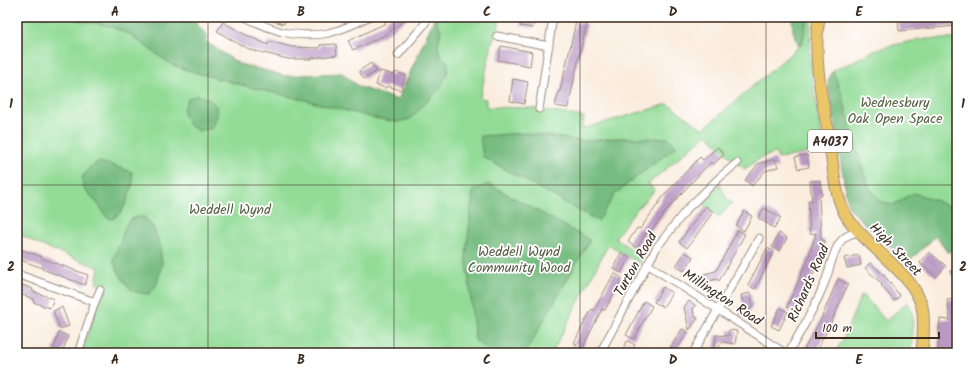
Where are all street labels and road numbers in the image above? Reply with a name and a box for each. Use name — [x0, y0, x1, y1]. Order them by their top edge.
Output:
road number: A4037 — [808, 130, 852, 152]
street label: High Street — [864, 218, 927, 282]
street label: Turton Road — [608, 227, 664, 301]
street label: Richards Road — [782, 240, 836, 326]
street label: Millington Road — [678, 264, 768, 333]

